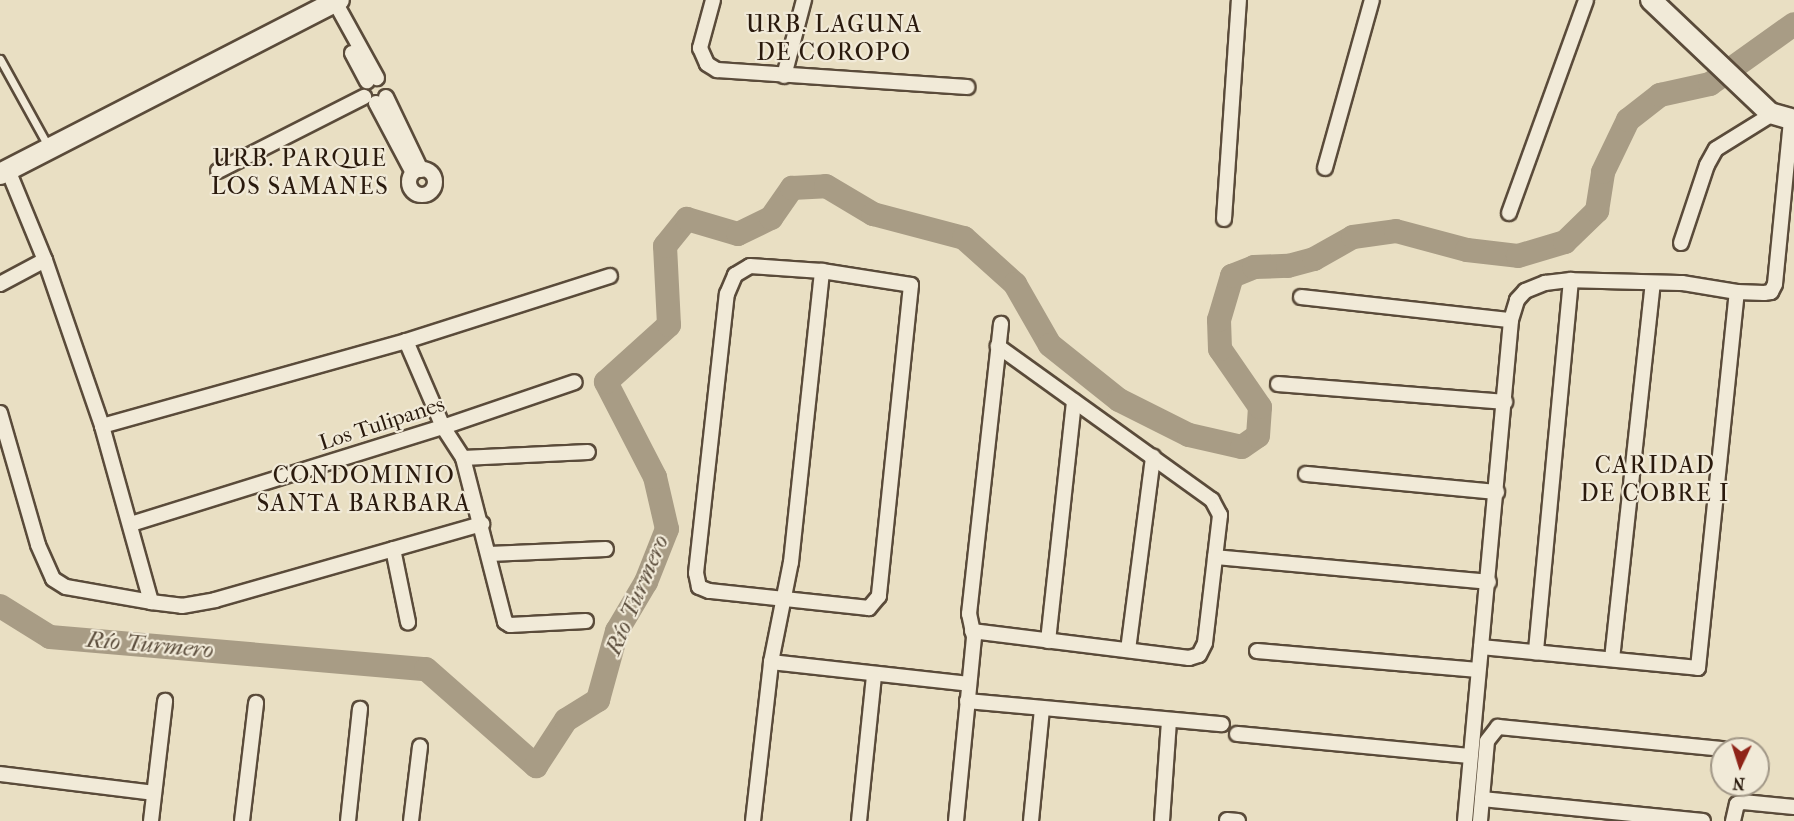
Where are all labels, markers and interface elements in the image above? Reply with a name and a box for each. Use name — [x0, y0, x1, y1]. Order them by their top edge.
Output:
district label: URB. LAGUNA DE COROPO — [746, 11, 922, 67]
district label: URB. PARQUE LOS SAMANES — [211, 145, 389, 201]
street label: Los Tulipanes — [316, 391, 448, 457]
district label: CARIDAD DE COBRE I — [1580, 452, 1730, 508]
district label: CONDOMINIO SANTA BARBARA — [257, 462, 471, 518]
water label: Río Turmero — [599, 531, 675, 659]
water label: Río Turmero — [85, 625, 215, 665]
north arrow — [1710, 737, 1770, 797]
text: N — [1732, 774, 1746, 793]

